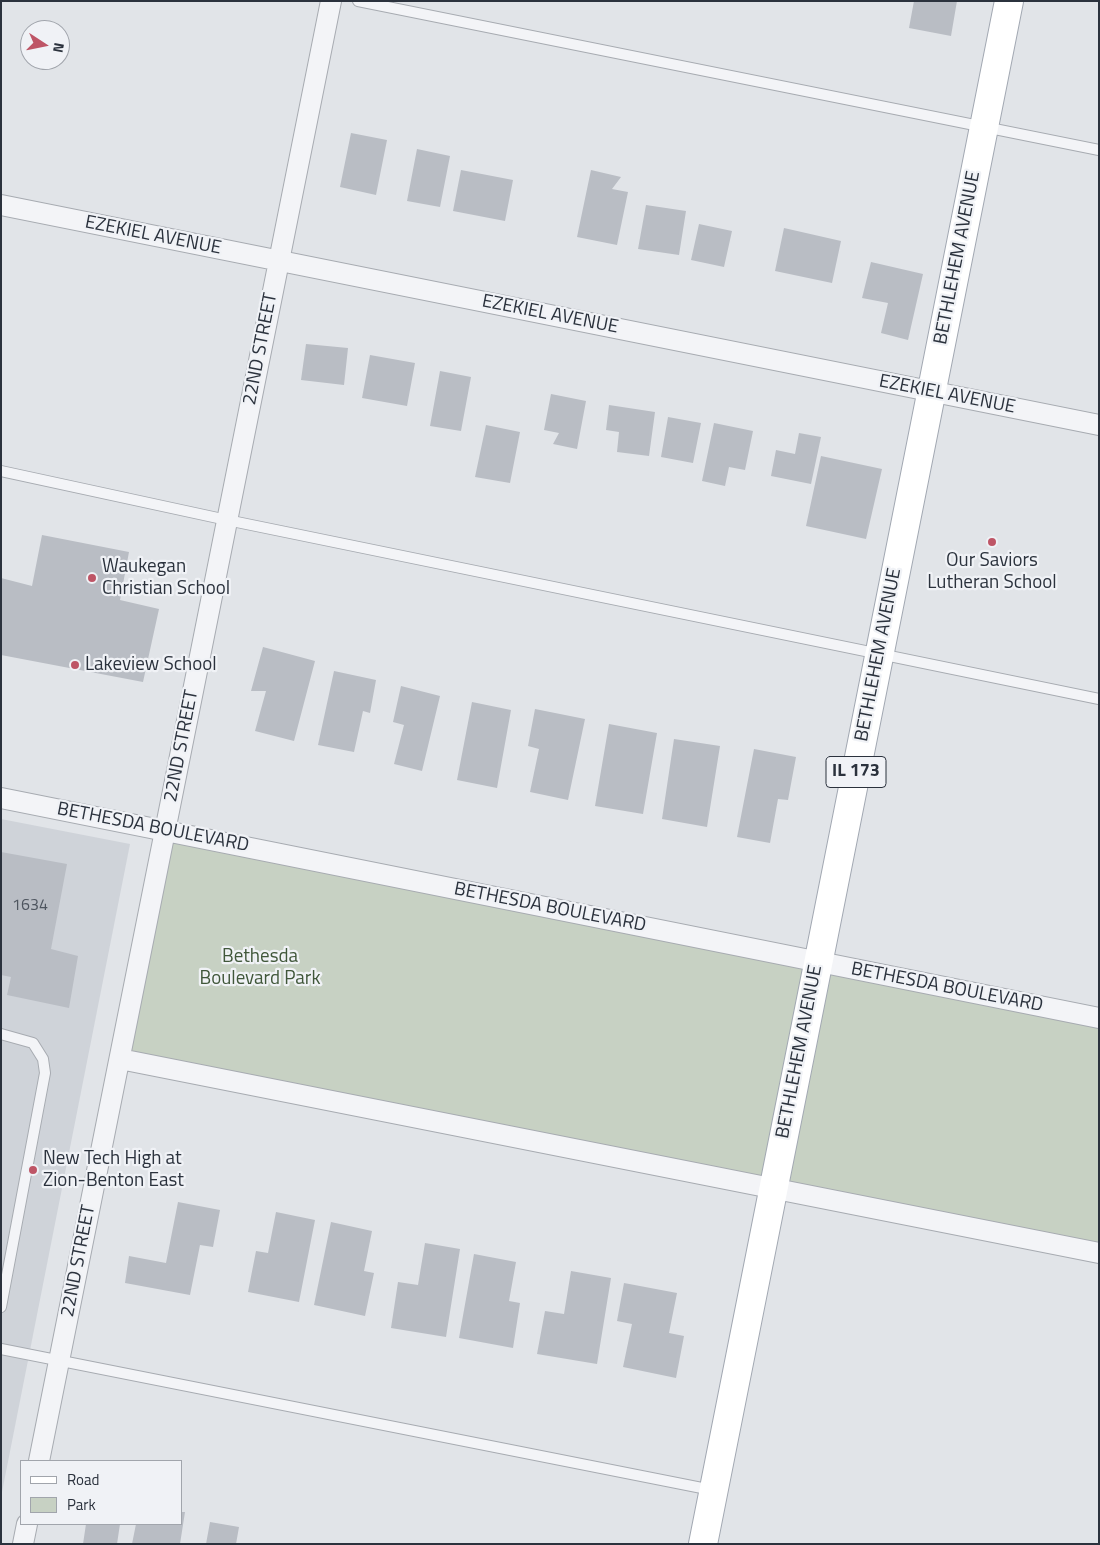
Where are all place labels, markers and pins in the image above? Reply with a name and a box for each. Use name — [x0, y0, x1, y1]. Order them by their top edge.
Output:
marker: Our Saviors Lutheran School — [986, 536, 998, 548]
place label: Our Saviors Lutheran School — [927, 550, 1057, 594]
place label: Waukegan Christian School — [102, 556, 230, 600]
marker: Waukegan Christian School — [86, 572, 98, 584]
place label: Lakeview School — [85, 654, 217, 676]
marker: Lakeview School — [69, 659, 81, 671]
place label: New Tech High at Zion-Benton East — [43, 1148, 184, 1192]
marker: New Tech High at Zion-Benton East — [27, 1164, 39, 1176]

